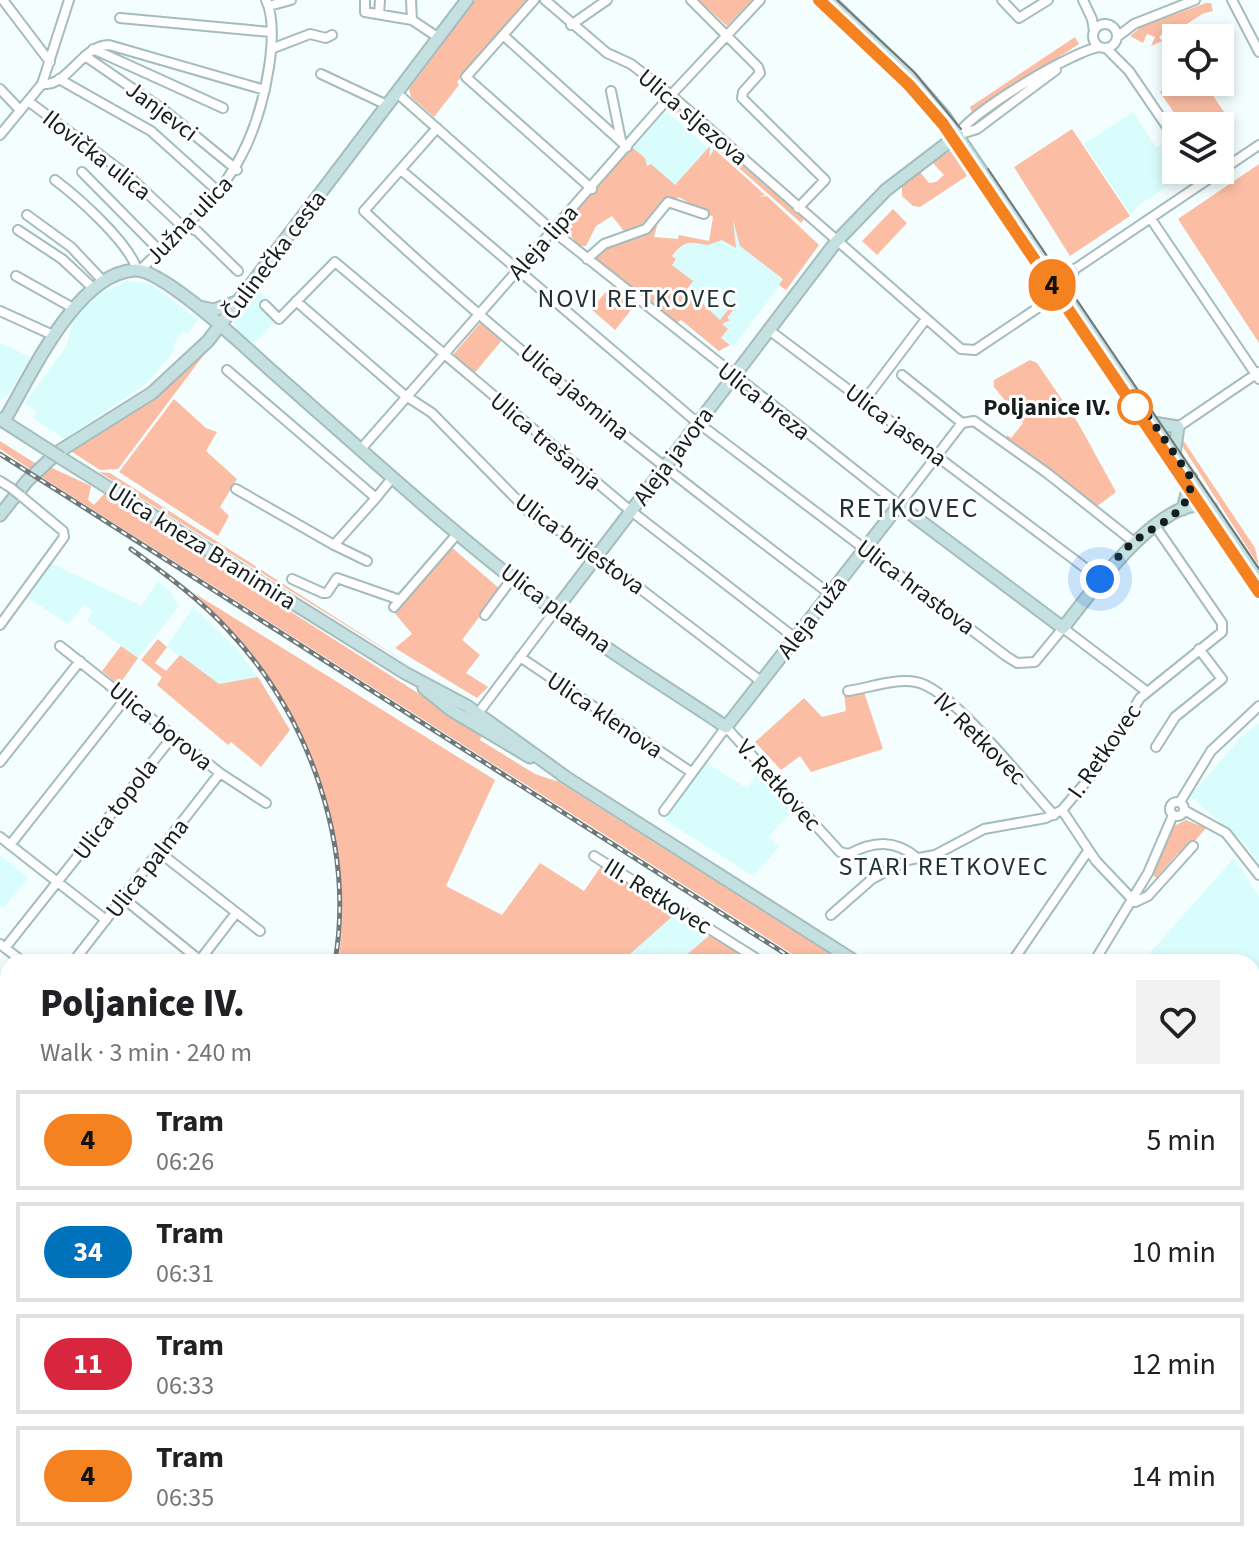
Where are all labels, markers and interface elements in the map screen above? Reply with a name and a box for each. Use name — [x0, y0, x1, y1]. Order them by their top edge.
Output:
map controls — [1162, 24, 1234, 184]
button: locate — [1162, 24, 1234, 96]
street label: Ulica sljezova — [630, 61, 756, 174]
street label: Janjevci — [118, 73, 205, 150]
street label: Ilovička ulica — [35, 102, 159, 209]
button: layers — [1162, 112, 1234, 184]
street label: Južna ulica — [138, 168, 241, 273]
street label: Čulinečka cesta — [214, 183, 335, 328]
street label: Aleja lipa — [500, 197, 587, 288]
line badge: 4 — [1026, 259, 1078, 311]
text: 4 — [1045, 265, 1059, 305]
district label: NOVI RETKOVEC — [537, 280, 739, 317]
street label: Ulica jasmina — [512, 336, 637, 449]
street label: Ulica breza — [710, 354, 818, 449]
street label: Ulica jasena — [837, 375, 954, 476]
street label: Ulica trešanja — [482, 384, 609, 499]
place label: Poljanice IV. — [983, 390, 1111, 425]
marker: Poljanice IV. — [1118, 390, 1152, 424]
street label: Aleja javora — [625, 399, 722, 513]
street label: Ulica kneza Branimira — [100, 474, 303, 619]
street label: Ulica brijestova — [507, 485, 652, 604]
district label: RETKOVEC — [839, 488, 979, 528]
street label: Ulica hrastova — [849, 531, 983, 644]
street label: Ulica platana — [493, 555, 619, 662]
your location — [1080, 559, 1120, 599]
street label: Aleja ruža — [769, 568, 856, 666]
street label: Ulica klenova — [539, 663, 670, 767]
street label: Ulica borova — [101, 673, 220, 779]
street label: IV. Retkovec — [925, 684, 1034, 793]
street label: I. Retkovec — [1059, 697, 1150, 806]
street label: V. Retkovec — [728, 732, 830, 839]
street label: Ulica topola — [65, 751, 166, 868]
street label: Ulica palma — [97, 811, 198, 926]
district label: STARI RETKOVEC — [838, 848, 1050, 885]
street label: III. Retkovec — [597, 849, 718, 943]
text: Poljanice IV. — [40, 977, 245, 1031]
button: heart — [1136, 980, 1220, 1064]
text: Walk · 3 min · 240 m — [40, 1034, 252, 1071]
text: Tram — [156, 1100, 224, 1143]
text: 5 min — [1146, 1119, 1216, 1162]
text: 4 — [81, 1120, 95, 1160]
text: 06:26 — [156, 1143, 214, 1180]
text: Tram — [156, 1212, 224, 1255]
text: 10 min — [1132, 1231, 1216, 1274]
text: 34 — [73, 1232, 103, 1272]
text: 06:31 — [156, 1255, 214, 1292]
text: Tram — [156, 1324, 224, 1367]
text: 12 min — [1132, 1343, 1216, 1386]
text: 11 — [73, 1344, 103, 1384]
text: 06:33 — [156, 1367, 214, 1404]
text: Tram — [156, 1436, 224, 1479]
text: 14 min — [1132, 1455, 1216, 1498]
text: 4 — [81, 1456, 95, 1496]
text: 06:35 — [156, 1479, 214, 1516]

